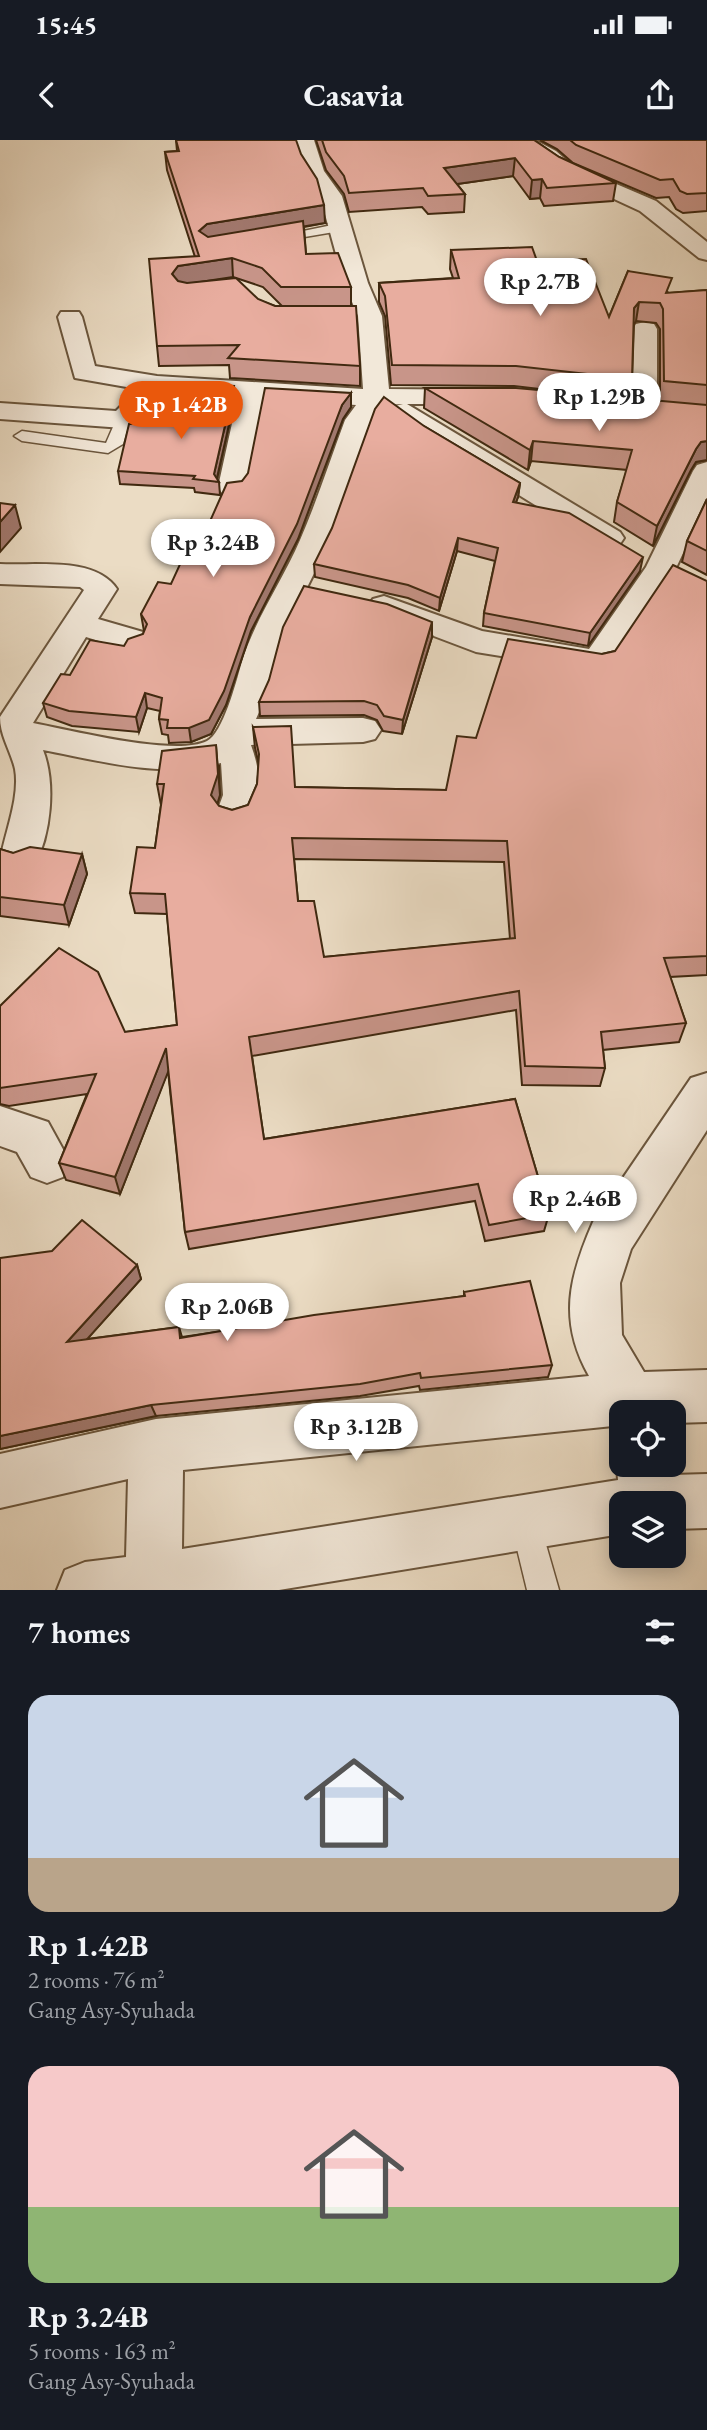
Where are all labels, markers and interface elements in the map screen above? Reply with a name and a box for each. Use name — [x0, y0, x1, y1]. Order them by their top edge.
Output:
text: 15:45 — [35, 8, 97, 42]
text: Casavia — [304, 74, 404, 116]
icon: back — [28, 76, 66, 114]
icon: share — [641, 76, 679, 114]
pin: Rp 2.7B — [475, 258, 605, 318]
text: Rp 2.7B — [500, 266, 580, 296]
pin: Rp 1.29B — [527, 373, 671, 433]
text: Rp 1.29B — [553, 381, 645, 411]
pin: Rp 1.42B — [109, 382, 253, 441]
text: Rp 1.42B — [135, 389, 227, 419]
pin: Rp 3.24B — [141, 520, 285, 579]
text: Rp 3.24B — [167, 527, 259, 557]
pin: Rp 2.46B — [503, 1176, 647, 1235]
text: Rp 2.46B — [529, 1183, 621, 1213]
pin: Rp 2.06B — [155, 1284, 299, 1343]
text: Rp 2.06B — [181, 1291, 273, 1321]
map controls — [609, 1400, 686, 1568]
button: locate — [609, 1400, 686, 1477]
pin: Rp 3.12B — [284, 1404, 428, 1463]
text: Rp 3.12B — [310, 1411, 402, 1441]
button: layers — [609, 1491, 686, 1568]
text: 7 homes — [28, 1613, 130, 1652]
icon: filters — [641, 1613, 679, 1651]
icon: home — [291, 1740, 417, 1866]
text: Rp 1.42B — [28, 1926, 148, 1965]
text: 2 rooms · 76 m² — [28, 1965, 165, 1995]
text: Gang Asy-Syuhada — [28, 1995, 195, 2025]
icon: home — [291, 2111, 417, 2237]
text: Rp 3.24B — [28, 2297, 148, 2336]
text: 5 rooms · 163 m² — [28, 2336, 176, 2366]
text: Gang Asy-Syuhada — [28, 2366, 195, 2396]

